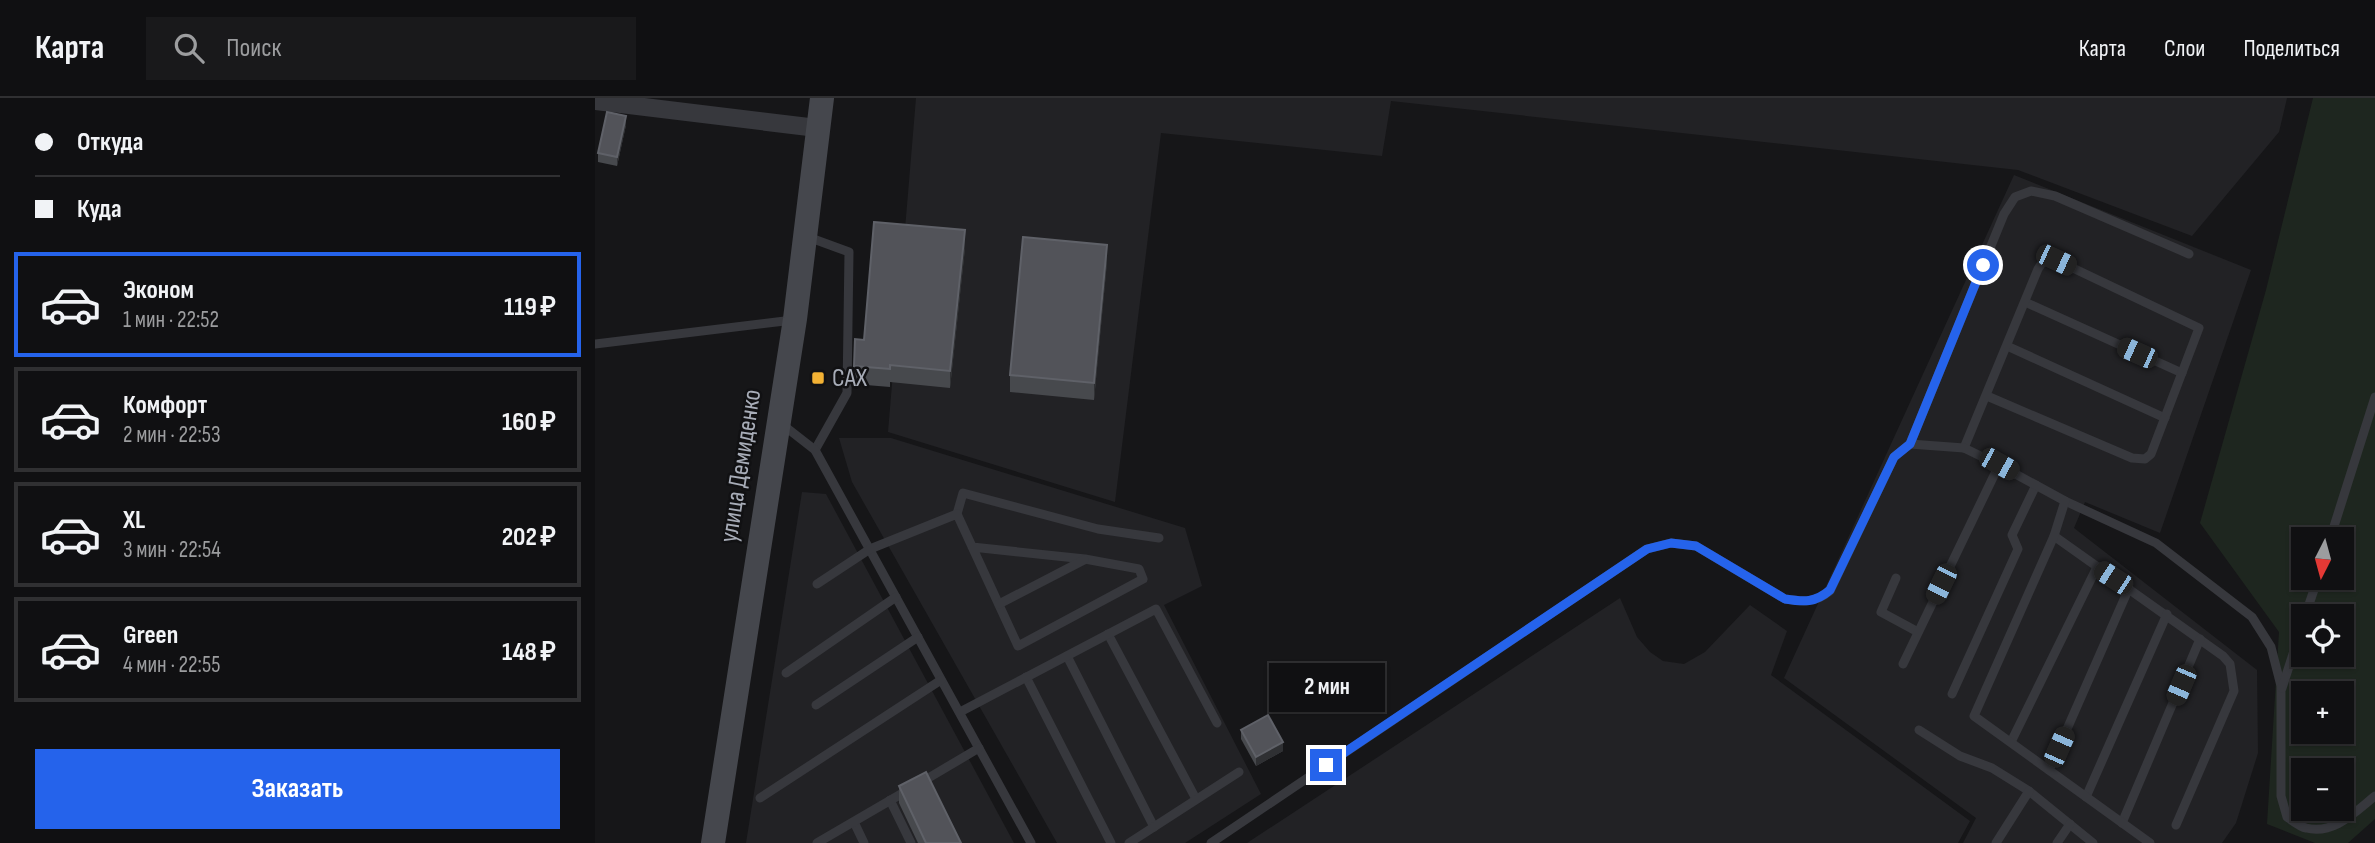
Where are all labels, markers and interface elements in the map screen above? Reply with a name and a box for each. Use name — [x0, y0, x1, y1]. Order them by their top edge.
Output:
search box — [146, 17, 636, 80]
text: Карта — [35, 28, 104, 68]
icon: search — [170, 29, 208, 67]
text: Поиск — [226, 33, 281, 64]
text: Карта — [2079, 34, 2126, 63]
text: Слои — [2164, 34, 2205, 63]
text: Поделиться — [2243, 34, 2340, 63]
text: Откуда — [77, 127, 143, 158]
text: Куда — [77, 194, 122, 225]
car — [2033, 242, 2080, 278]
route start — [1967, 249, 1999, 281]
icon: car — [39, 273, 102, 336]
text: Эконом — [123, 275, 194, 306]
text: 119 ₽ — [504, 292, 556, 323]
text: 1 мин · 22:52 — [123, 306, 219, 334]
car — [2114, 335, 2161, 371]
place label: САХ — [832, 363, 867, 394]
marker: САХ — [810, 370, 826, 386]
street label: улица Демиденко — [714, 387, 768, 545]
icon: car — [39, 388, 102, 451]
text: Комфорт — [123, 390, 207, 421]
text: 160 ₽ — [502, 407, 556, 438]
text: 2 мин · 22:53 — [123, 421, 221, 449]
car — [1976, 445, 2023, 483]
icon: car — [39, 503, 102, 566]
text: XL — [123, 505, 145, 536]
text: 202 ₽ — [502, 522, 556, 553]
north arrow — [2291, 527, 2354, 590]
map controls — [2291, 527, 2354, 821]
text: 3 мин · 22:54 — [123, 536, 221, 564]
car — [2090, 558, 2137, 598]
car — [1923, 561, 1960, 607]
button: locate — [2291, 604, 2354, 667]
icon: car — [39, 618, 102, 681]
text: Green — [123, 620, 178, 651]
text: 148 ₽ — [502, 637, 556, 668]
text: 4 мин · 22:55 — [123, 651, 220, 679]
car — [2164, 662, 2199, 708]
callout: 2 мин — [1268, 664, 1384, 712]
text: 2 мин — [1304, 673, 1350, 701]
button: + — [2291, 681, 2354, 744]
car — [2041, 724, 2078, 770]
button: Заказать — [35, 749, 560, 829]
route end — [1310, 749, 1342, 781]
button: − — [2291, 758, 2354, 821]

